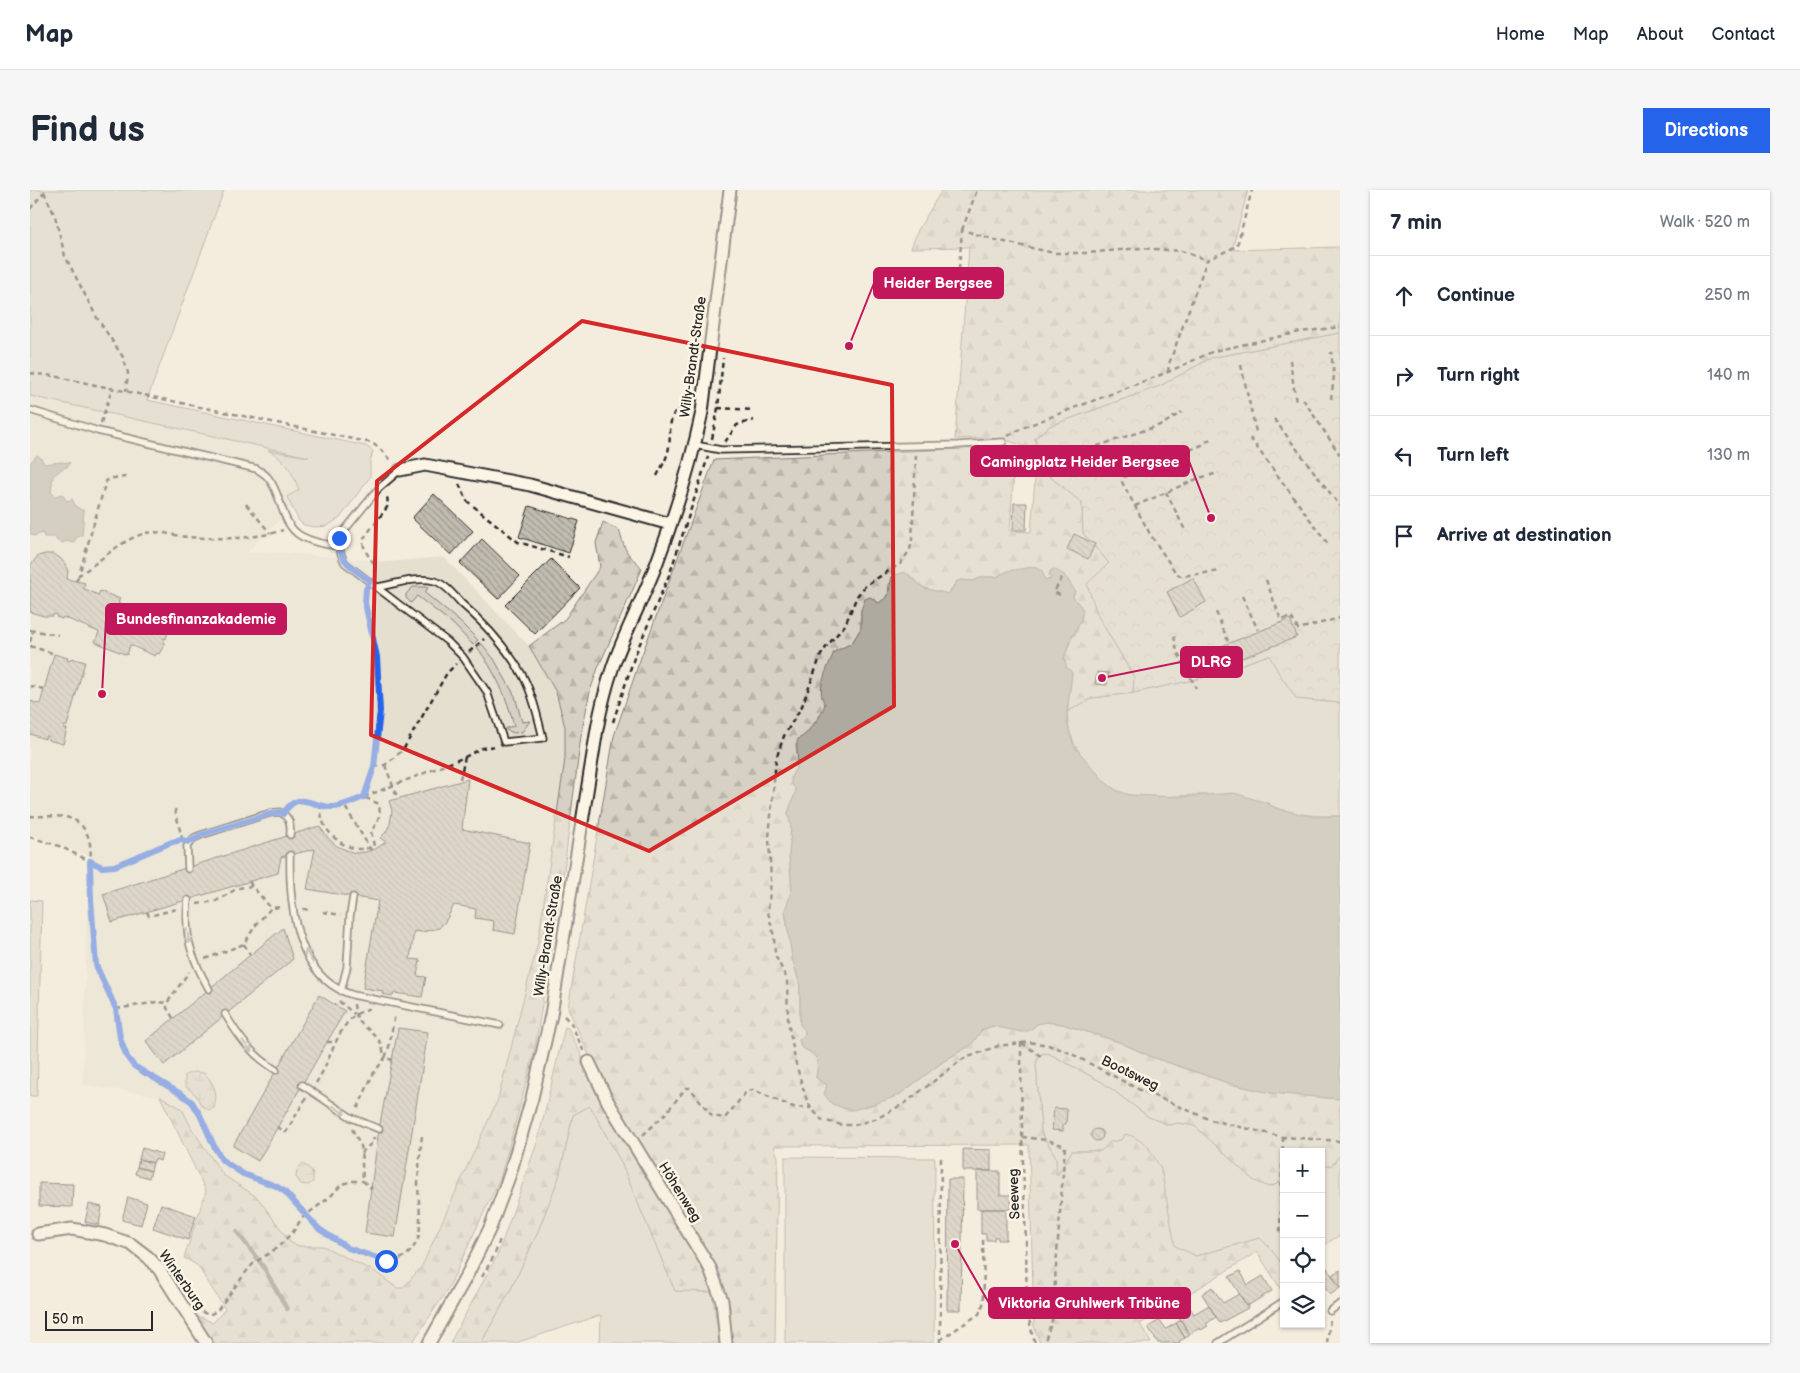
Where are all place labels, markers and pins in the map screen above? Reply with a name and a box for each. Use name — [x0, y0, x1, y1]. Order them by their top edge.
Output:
callout: Heider Bergsee — [874, 268, 1003, 298]
callout: Camingplatz Heider Bergsee — [971, 446, 1189, 476]
callout: Bundesfinanzakademie — [106, 604, 286, 634]
callout: DLRG — [1181, 647, 1242, 677]
callout: Viktoria Gruhlwerk Tribüne — [989, 1288, 1190, 1318]

